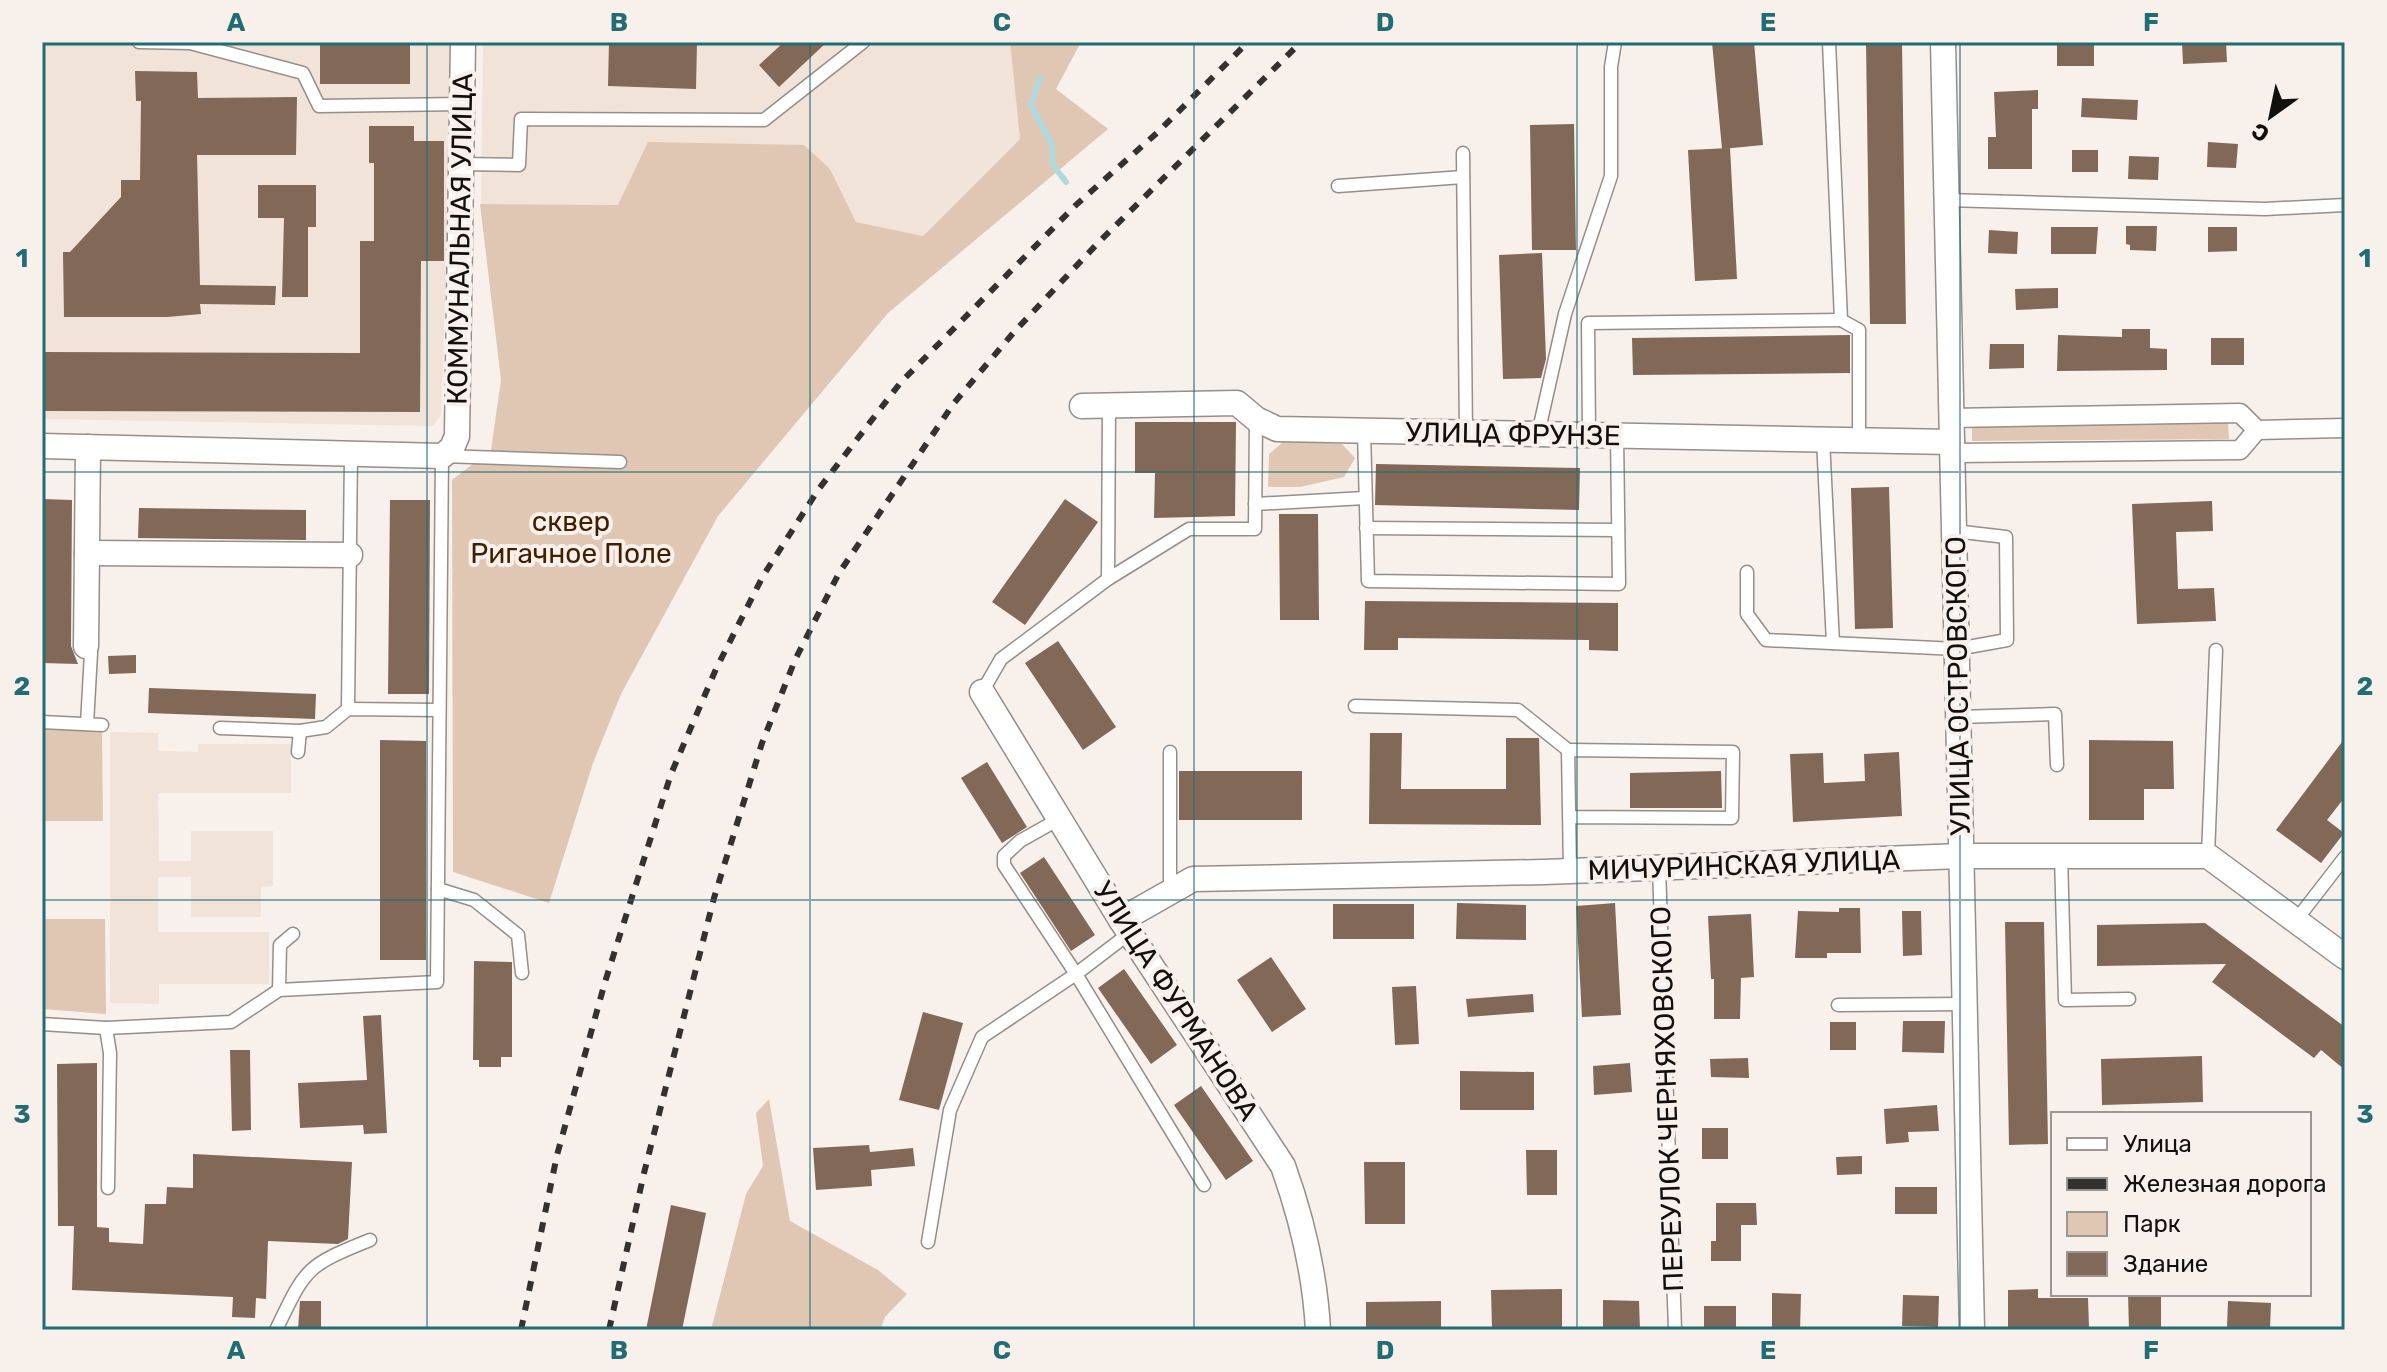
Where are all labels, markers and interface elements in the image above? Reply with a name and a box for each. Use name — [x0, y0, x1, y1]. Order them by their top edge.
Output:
text: A — [227, 7, 246, 38]
text: B — [610, 7, 628, 38]
text: C — [993, 7, 1011, 38]
text: D — [1376, 7, 1394, 38]
text: E — [1760, 7, 1776, 38]
text: F — [2143, 7, 2159, 38]
street label: КОММУНАЛЬНАЯ УЛИЦА — [441, 73, 479, 405]
north arrow — [2231, 76, 2311, 156]
text: С — [2247, 117, 2274, 148]
text: 1 — [16, 243, 28, 274]
text: 1 — [2359, 243, 2371, 274]
street label: УЛИЦА ФРУНЗЕ — [1405, 416, 1621, 452]
park label: сквер Ригачное Поле — [470, 505, 672, 570]
street label: УЛИЦА ОСТРОВСКОГО — [1939, 536, 1977, 836]
text: 2 — [14, 671, 30, 702]
text: 2 — [2357, 671, 2373, 702]
street label: МИЧУРИНСКАЯ УЛИЦА — [1587, 843, 1901, 887]
street label: УЛИЦА ФУРМАНОВА — [1086, 875, 1266, 1127]
street label: ПЕРЕУЛОК ЧЕРНЯХОВСКОГО — [1644, 906, 1690, 1292]
text: 3 — [13, 1099, 31, 1130]
text: 3 — [2356, 1099, 2374, 1130]
legend — [2051, 1112, 2311, 1296]
text: Улица — [2123, 1130, 2192, 1158]
text: Железная дорога — [2123, 1170, 2326, 1198]
text: Парк — [2123, 1210, 2181, 1238]
text: Здание — [2123, 1250, 2208, 1278]
text: A — [227, 1335, 246, 1366]
text: B — [610, 1335, 628, 1366]
text: C — [993, 1335, 1011, 1366]
text: D — [1376, 1335, 1394, 1366]
text: E — [1760, 1335, 1776, 1366]
text: F — [2143, 1335, 2159, 1366]

